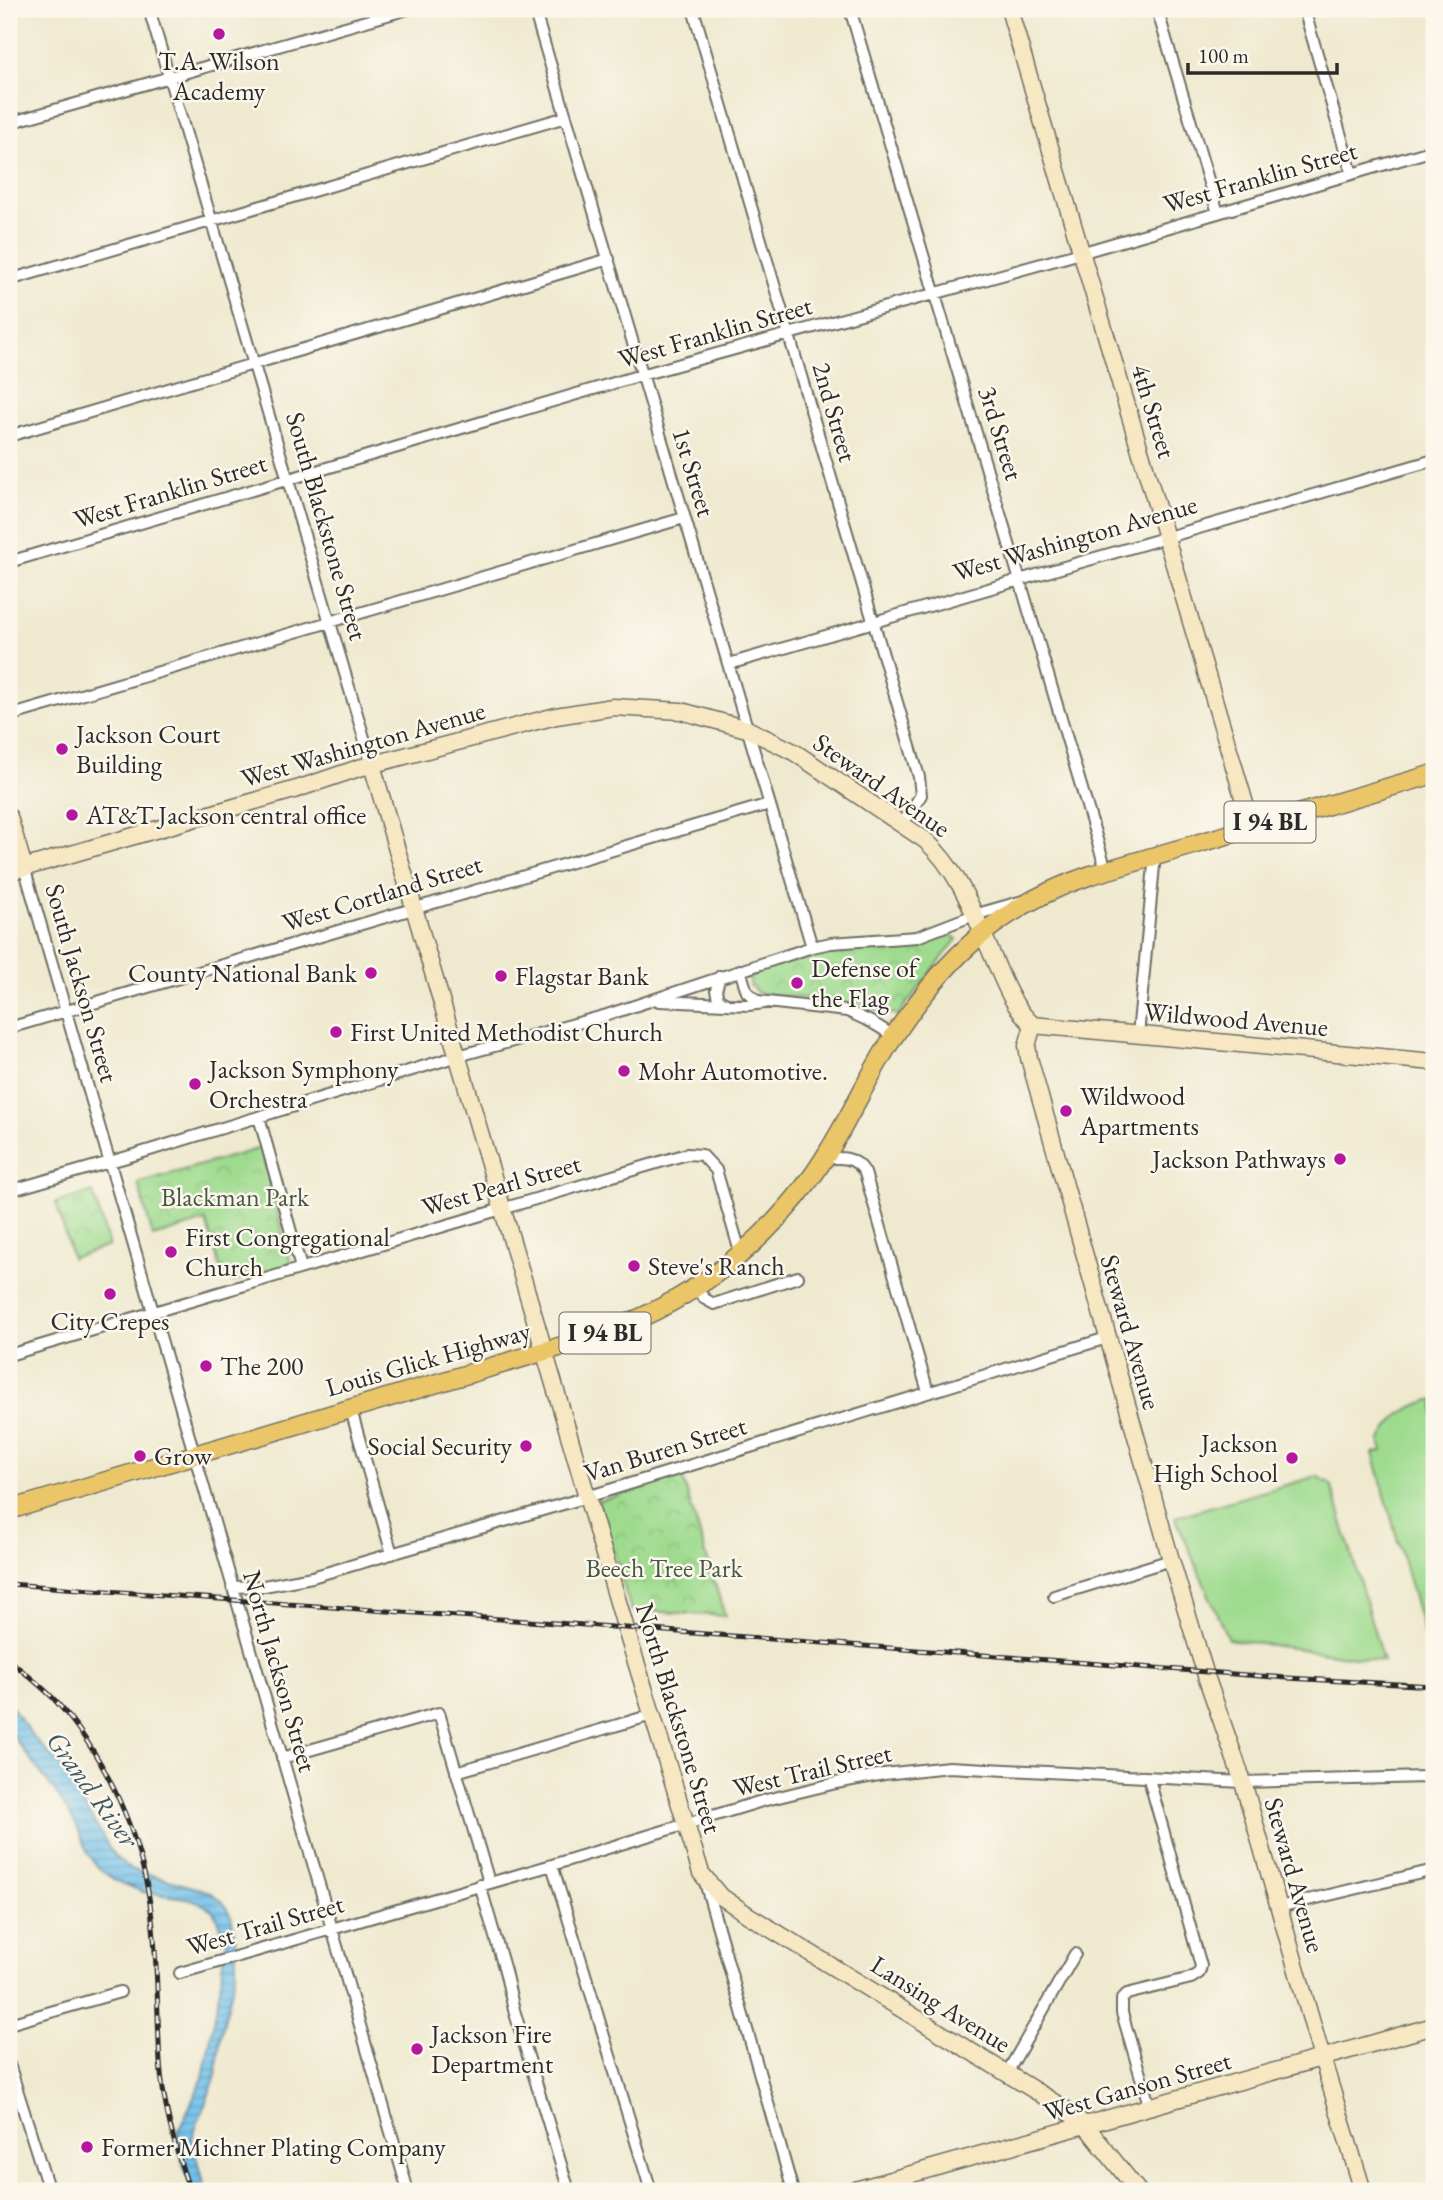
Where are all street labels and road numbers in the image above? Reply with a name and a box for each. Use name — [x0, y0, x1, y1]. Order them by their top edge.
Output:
street label: West Franklin Street — [1159, 133, 1361, 221]
street label: West Franklin Street — [614, 288, 816, 376]
street label: 2nd Street — [805, 358, 865, 466]
street label: 4th Street — [1124, 360, 1184, 462]
street label: 3rd Street — [971, 382, 1031, 484]
street label: South Blackstone Street — [278, 408, 376, 644]
street label: 1st Street — [664, 423, 724, 521]
street label: West Franklin Street — [69, 445, 271, 537]
street label: West Washington Avenue — [949, 487, 1201, 589]
street label: West Washington Avenue — [237, 693, 489, 795]
street label: Steward Avenue — [807, 725, 957, 845]
road number: I 94 BL — [1224, 802, 1316, 842]
street label: West Cortland Street — [278, 846, 486, 940]
street label: South Jackson Street — [37, 880, 127, 1086]
street label: Wildwood Avenue — [1142, 994, 1330, 1044]
street label: West Pearl Street — [418, 1146, 584, 1224]
street label: Steward Avenue — [1093, 1250, 1169, 1414]
road number: I 94 BL — [560, 1312, 650, 1353]
street label: Louis Glick Highway — [322, 1313, 535, 1405]
street label: Van Buren Street — [580, 1408, 750, 1490]
street label: North Jackson Street — [235, 1566, 325, 1776]
street label: North Blackstone Street — [628, 1599, 730, 1837]
street label: West Trail Street — [729, 1735, 895, 1805]
street label: Steward Avenue — [1257, 1793, 1333, 1957]
street label: West Trail Street — [182, 1886, 348, 1964]
street label: Lansing Avenue — [865, 1947, 1017, 2061]
street label: West Ganson Street — [1039, 2043, 1235, 2129]

